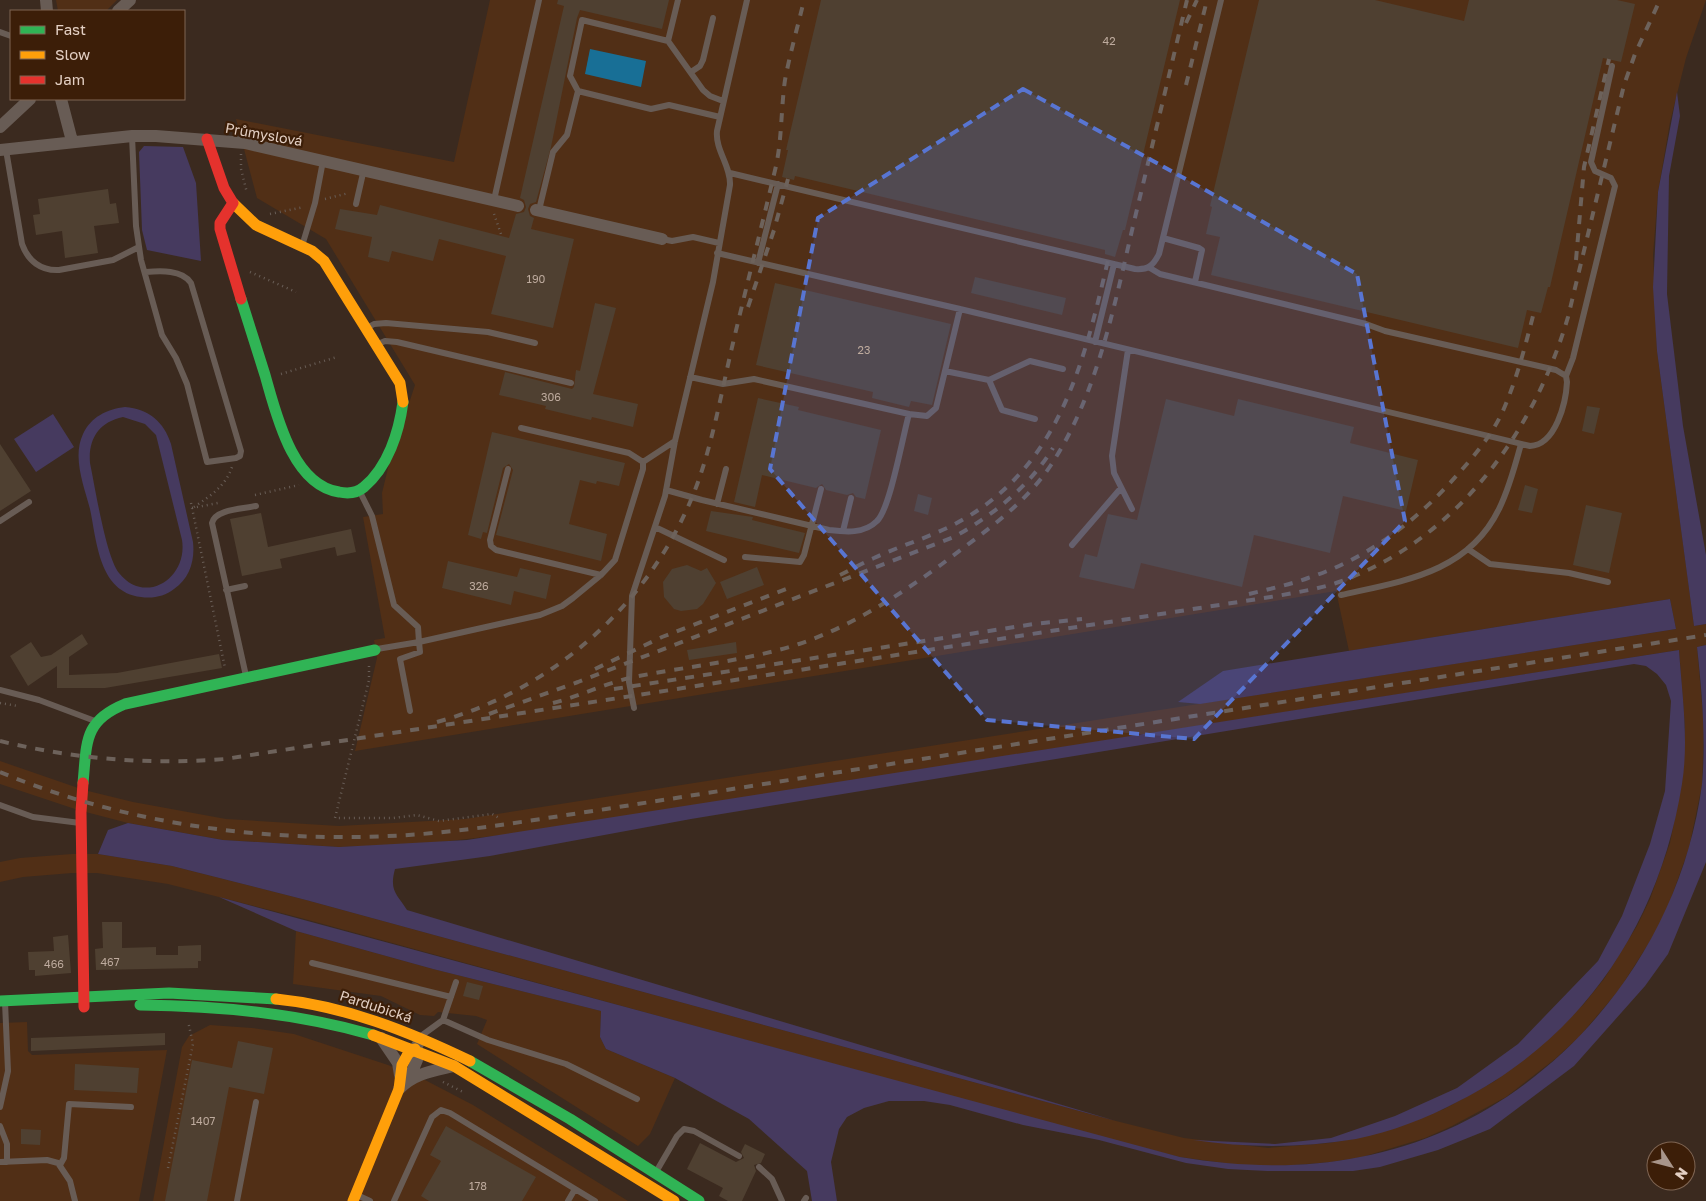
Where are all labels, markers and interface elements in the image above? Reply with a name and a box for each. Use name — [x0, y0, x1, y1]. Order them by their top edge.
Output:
legend — [10, 10, 185, 100]
text: Fast — [55, 20, 86, 38]
house number: 42 — [1102, 34, 1116, 47]
text: Slow — [55, 45, 90, 63]
text: Jam — [55, 70, 85, 88]
street label: Průmyslová — [224, 119, 304, 149]
house number: 190 — [527, 272, 546, 285]
house number: 23 — [858, 343, 870, 356]
house number: 306 — [541, 390, 561, 403]
house number: 326 — [469, 579, 489, 592]
house number: 467 — [100, 955, 120, 968]
house number: 466 — [44, 957, 64, 970]
street label: Pardubická — [338, 986, 414, 1026]
house number: 1407 — [191, 1114, 216, 1127]
north arrow — [1646, 1141, 1696, 1191]
text: N — [1672, 1165, 1692, 1183]
house number: 178 — [469, 1179, 487, 1192]

